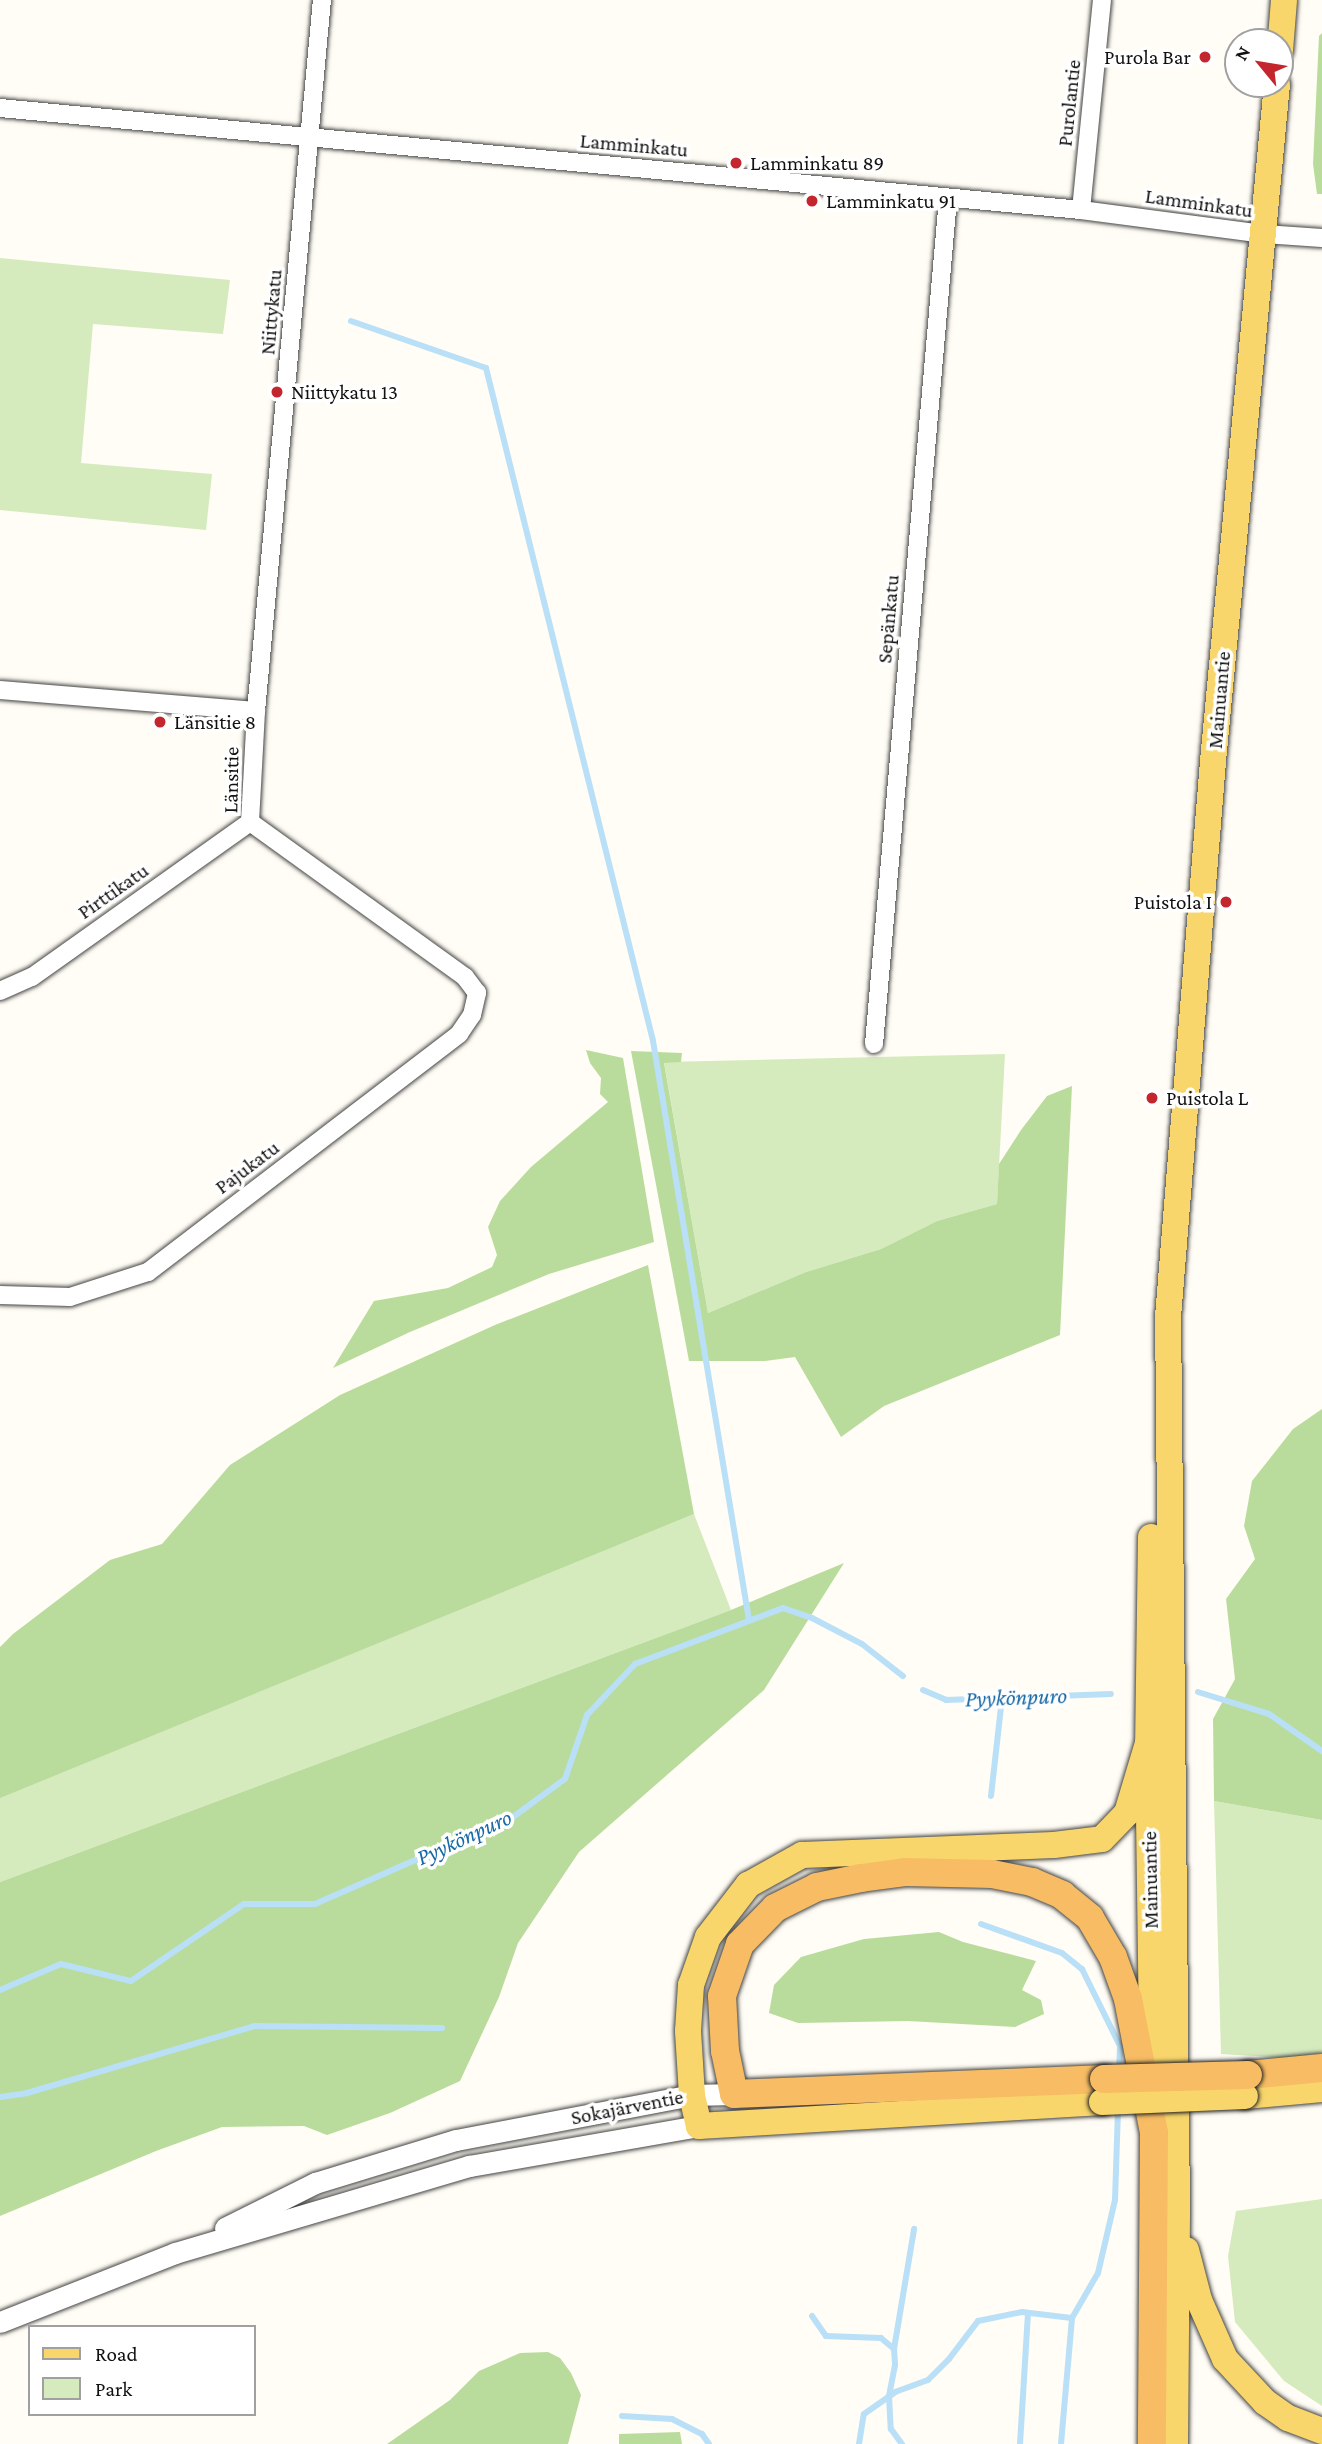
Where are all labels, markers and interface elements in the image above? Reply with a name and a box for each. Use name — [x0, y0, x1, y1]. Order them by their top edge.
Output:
north arrow — [1224, 28, 1294, 98]
text: N — [1230, 42, 1254, 64]
place label: Purola Bar — [1104, 44, 1191, 70]
marker: Purola Bar — [1197, 49, 1213, 65]
street label: Purolantie — [1052, 58, 1086, 148]
street label: Lamminkatu — [579, 128, 689, 162]
place label: Lamminkatu 89 — [750, 150, 884, 176]
marker: Lamminkatu 89 — [728, 155, 744, 171]
street label: Lamminkatu — [1144, 183, 1254, 223]
place label: Lamminkatu 91 — [826, 188, 956, 214]
marker: Lamminkatu 91 — [804, 193, 820, 209]
street label: Niittykatu — [255, 268, 287, 356]
place label: Niittykatu 13 — [291, 379, 398, 405]
marker: Niittykatu 13 — [269, 384, 285, 400]
street label: Sepänkatu — [872, 574, 904, 664]
street label: Mainuantie — [1202, 650, 1236, 750]
place label: Länsitie 8 — [174, 709, 256, 735]
marker: Länsitie 8 — [152, 714, 168, 730]
street label: Länsitie — [218, 746, 244, 814]
street label: Pirttikatu — [73, 858, 153, 924]
place label: Puistola I — [1134, 889, 1212, 915]
marker: Puistola I — [1218, 894, 1234, 910]
place label: Puistola L — [1166, 1085, 1248, 1111]
marker: Puistola L — [1144, 1090, 1160, 1106]
street label: Pajukatu — [210, 1135, 284, 1199]
water label: Pyykönpuro — [965, 1681, 1067, 1713]
water label: Pyykönpuro — [412, 1803, 516, 1871]
street label: Mainuantie — [1137, 1831, 1163, 1929]
street label: Sokajärventie — [569, 2084, 685, 2130]
legend — [28, 2325, 256, 2416]
text: Road — [95, 2342, 138, 2366]
text: Park — [95, 2377, 132, 2401]

